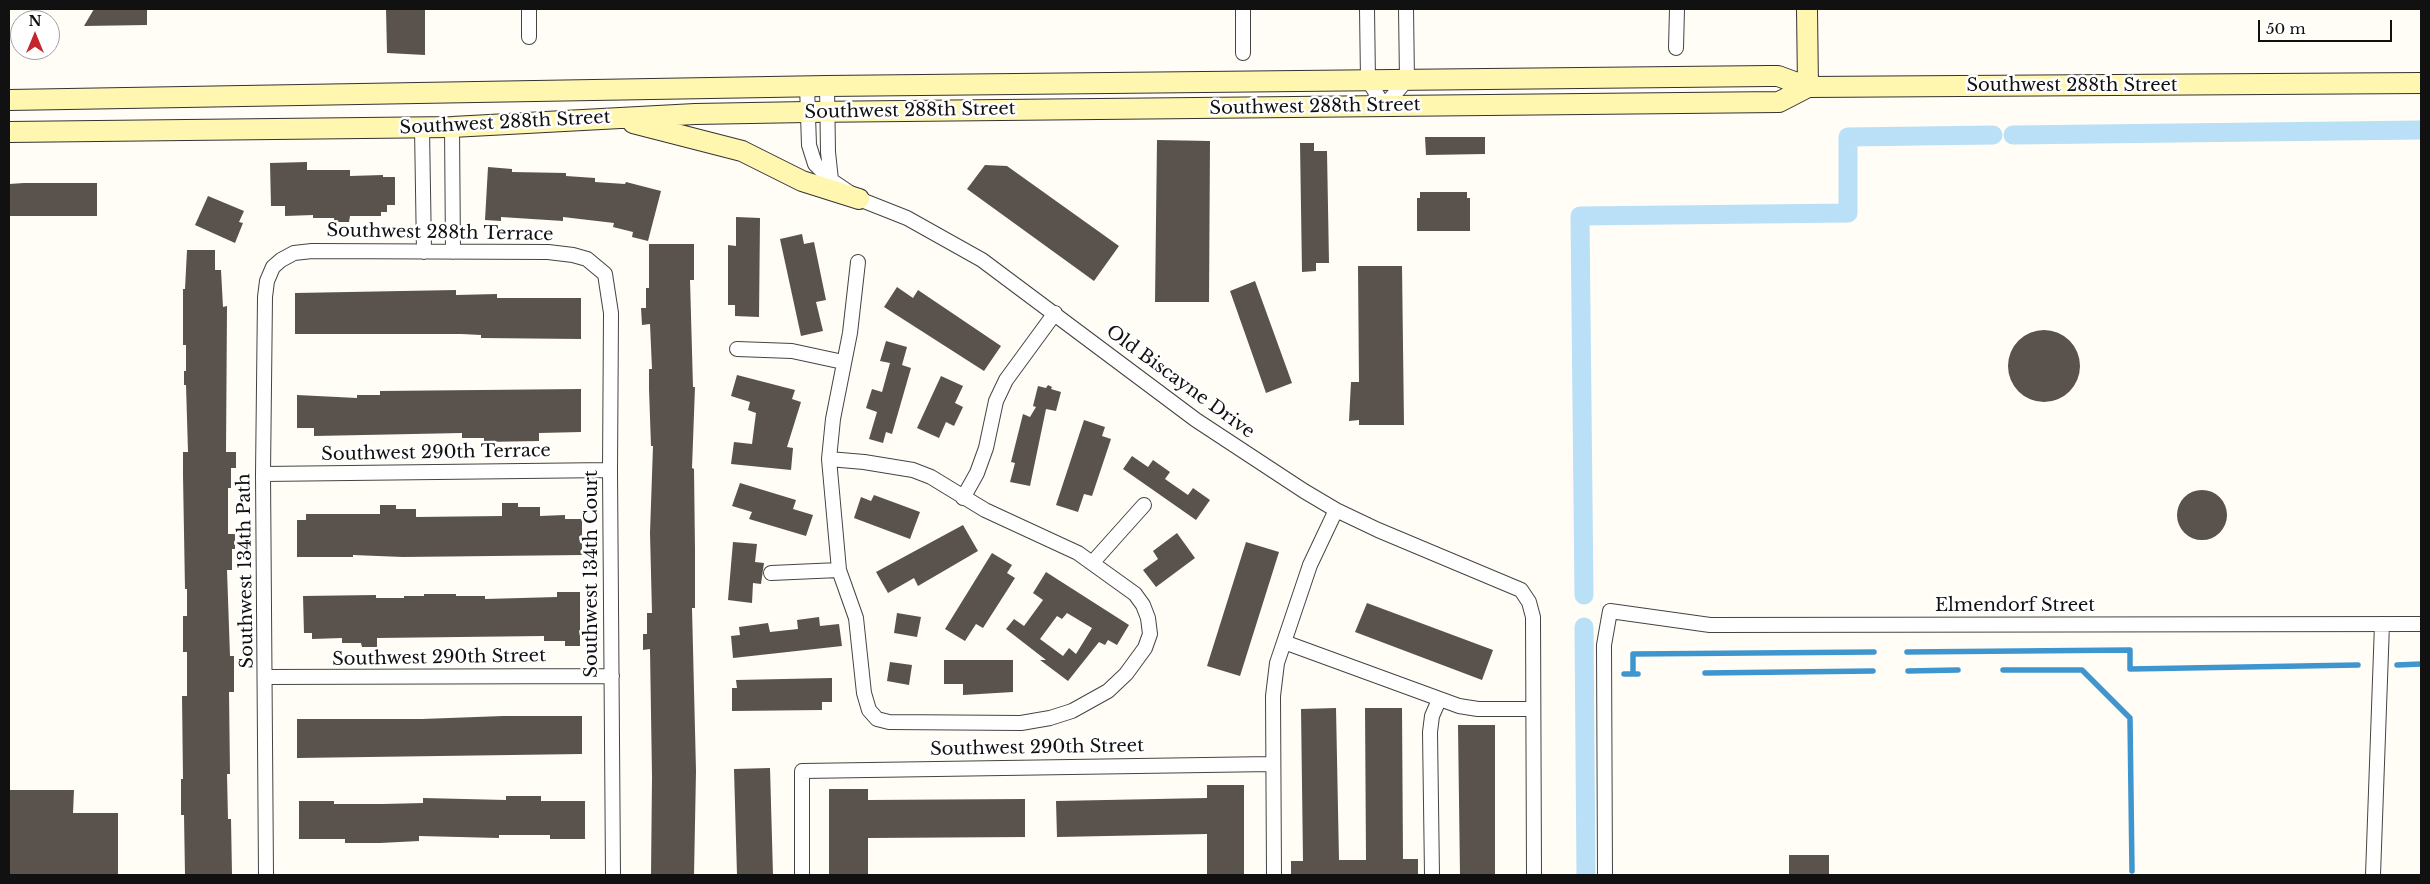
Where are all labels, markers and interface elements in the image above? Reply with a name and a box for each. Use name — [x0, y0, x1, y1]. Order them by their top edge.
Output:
north arrow — [10, 10, 60, 60]
scale bar — [2260, 10, 2394, 42]
text: N — [28, 12, 42, 30]
text: 50 m — [2266, 19, 2306, 38]
street label: Southwest 288th Street — [1966, 75, 2178, 97]
street label: Southwest 288th Street — [1209, 94, 1421, 120]
street label: Southwest 288th Street — [804, 98, 1016, 124]
street label: Southwest 288th Street — [399, 107, 611, 139]
street label: Southwest 288th Terrace — [326, 220, 554, 246]
street label: Old Biscayne Drive — [1102, 321, 1258, 443]
street label: Southwest 290th Terrace — [321, 440, 551, 466]
street label: Southwest 134th Court — [581, 470, 603, 678]
street label: Southwest 134th Path — [233, 473, 259, 669]
street label: Elmendorf Street — [1935, 595, 2095, 617]
street label: Southwest 290th Street — [332, 645, 546, 671]
street label: Southwest 290th Street — [930, 735, 1144, 761]

